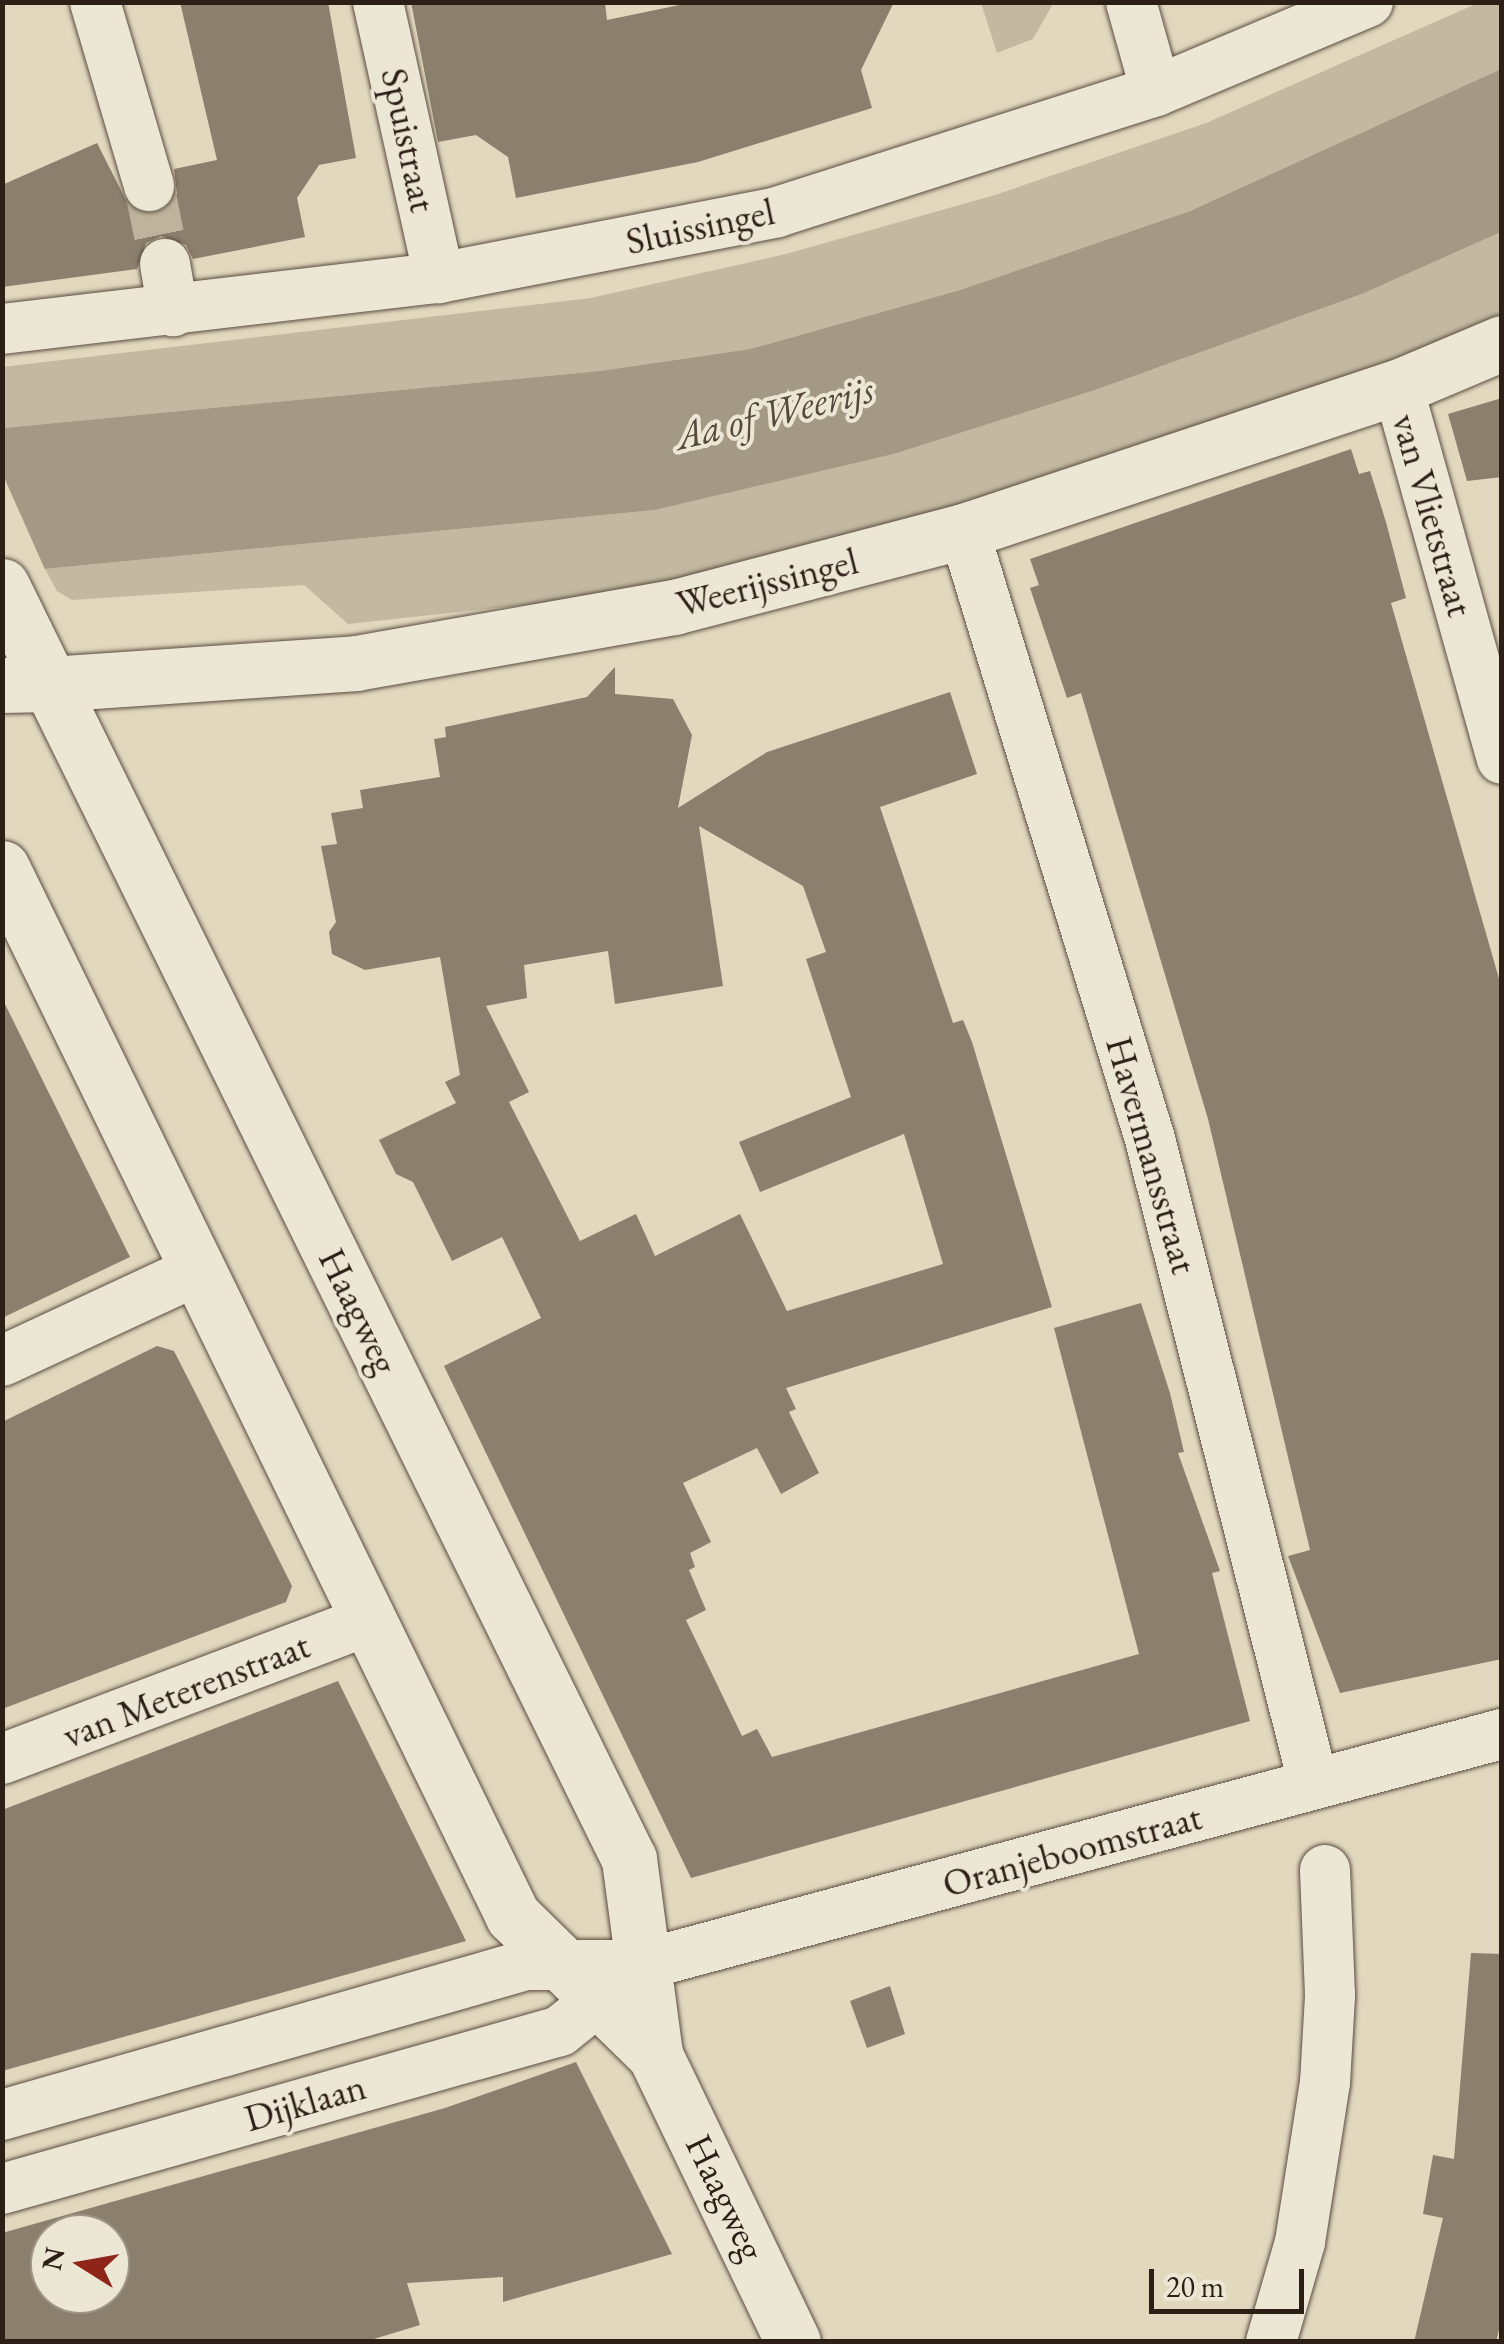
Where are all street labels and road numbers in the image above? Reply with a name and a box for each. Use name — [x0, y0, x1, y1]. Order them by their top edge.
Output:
street label: Spuistraat — [372, 64, 446, 216]
street label: Sluissingel — [622, 188, 778, 264]
street label: van Vlietstraat — [1382, 408, 1484, 622]
street label: Weerijssingel — [672, 537, 862, 627]
street label: Havermansstraat — [1096, 1031, 1208, 1279]
street label: Haagweg — [309, 1241, 409, 1381]
street label: van Meterenstraat — [56, 1622, 316, 1758]
street label: Oranjeboomstraat — [938, 1794, 1206, 1906]
street label: Dijklaan — [239, 2063, 371, 2141]
street label: Haagweg — [676, 2127, 776, 2267]

